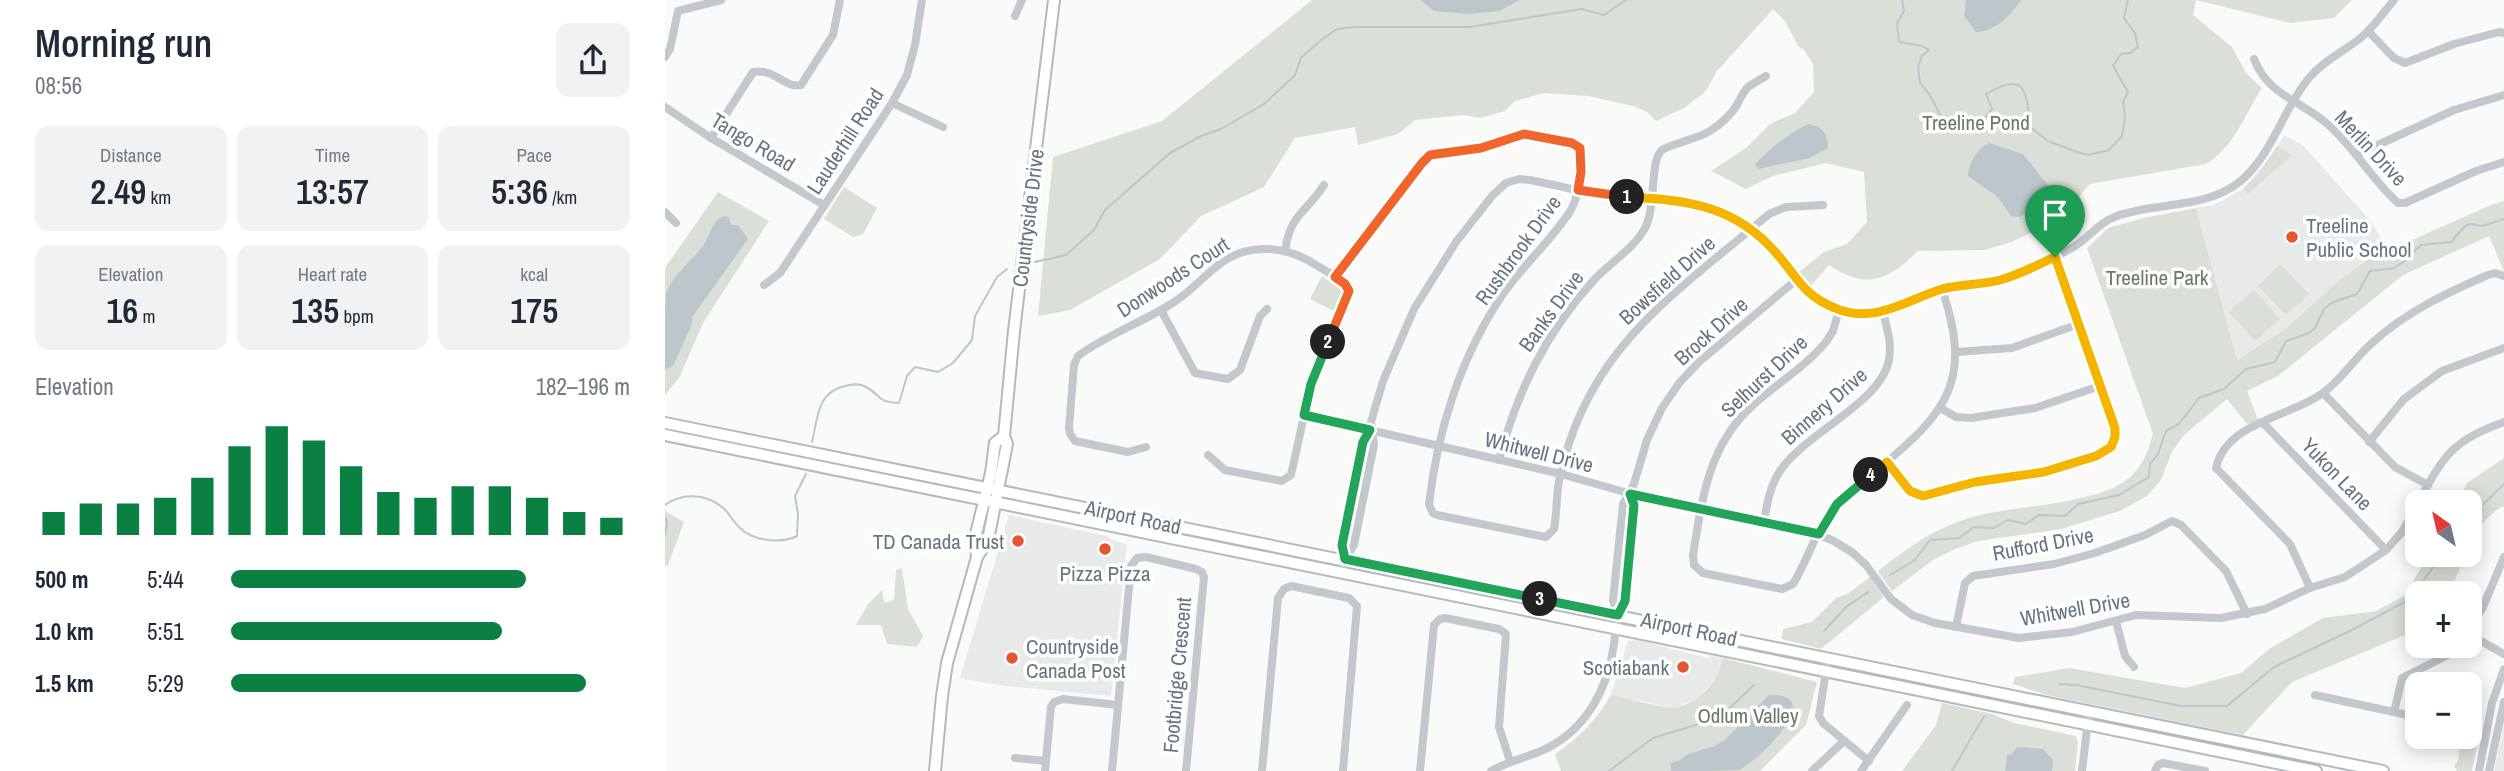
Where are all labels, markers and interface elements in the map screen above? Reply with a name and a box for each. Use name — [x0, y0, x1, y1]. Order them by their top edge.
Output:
text: Morning run — [35, 18, 212, 69]
button: share — [556, 23, 630, 97]
text: 08:56 — [35, 70, 82, 101]
street label: Lauderhill Road — [800, 82, 890, 200]
street label: Merlin Drive — [2328, 104, 2414, 192]
street label: Tango Road — [706, 106, 800, 178]
park label: Treeline Pond — [1922, 108, 2030, 137]
text: Distance — [100, 142, 162, 168]
text: Time — [315, 142, 350, 168]
text: Pace — [516, 142, 552, 168]
street label: Countryside Drive — [1005, 147, 1051, 289]
text: 2.49 — [90, 168, 146, 215]
text: 13:57 — [296, 168, 369, 215]
text: 5:36 — [491, 168, 548, 215]
pin: 1 — [1609, 180, 1644, 214]
text: 1 — [1622, 183, 1631, 209]
text: km — [146, 184, 171, 210]
text: /km — [548, 184, 577, 210]
pin — [2025, 185, 2085, 257]
street label: Rushbrook Drive — [1468, 189, 1568, 311]
icon: arrive — [2036, 196, 2074, 234]
place label: Treeline Public School — [2306, 211, 2411, 264]
street label: Bowsfield Drive — [1612, 229, 1722, 331]
marker: Treeline Public School — [2284, 229, 2300, 245]
street label: Donwoods Court — [1111, 230, 1235, 324]
text: Elevation — [98, 261, 163, 287]
text: Heart rate — [298, 261, 367, 287]
text: kcal — [520, 261, 548, 287]
park label: Treeline Park — [2106, 263, 2209, 292]
street label: Banks Drive — [1512, 265, 1590, 357]
text: 16 — [106, 287, 138, 334]
text: 135 — [291, 287, 339, 334]
text: 175 — [510, 287, 558, 334]
street label: Brock Drive — [1668, 290, 1754, 372]
text: m — [138, 303, 155, 329]
text: bpm — [339, 303, 374, 329]
pin: 2 — [1311, 324, 1345, 360]
text: 2 — [1323, 328, 1332, 354]
street label: Selhurst Drive — [1714, 328, 1814, 424]
street label: Binnery Drive — [1775, 361, 1873, 451]
text: Elevation — [35, 371, 114, 402]
text: 182–196 m — [536, 371, 630, 402]
street label: Whitwell Drive — [1482, 425, 1596, 479]
street label: Yukon Lane — [2295, 431, 2379, 517]
pin: 4 — [1853, 458, 1889, 492]
text: 4 — [1866, 461, 1875, 487]
north arrow — [2405, 490, 2481, 567]
map controls — [2405, 490, 2482, 749]
street label: Airport Road — [1081, 492, 1184, 541]
street label: Rufford Drive — [1990, 520, 2096, 568]
place label: TD Canada Trust — [873, 527, 1004, 556]
marker: TD Canada Trust — [1010, 533, 1026, 549]
marker: Pizza Pizza — [1097, 541, 1113, 557]
place label: Pizza Pizza — [1060, 559, 1151, 588]
text: 500 m — [35, 564, 88, 595]
text: 5:44 — [147, 564, 184, 595]
button: + — [2405, 581, 2482, 658]
pin: 3 — [1523, 582, 1557, 616]
text: 3 — [1535, 585, 1544, 611]
street label: Whitwell Drive — [2018, 585, 2132, 633]
street label: Footbridge Crescent — [1156, 596, 1198, 754]
street label: Airport Road — [1637, 604, 1740, 653]
text: 1.0 km — [35, 616, 94, 647]
text: 5:51 — [147, 616, 184, 647]
place label: Countryside Canada Post — [1026, 632, 1126, 685]
marker: Countryside Canada Post — [1004, 650, 1020, 666]
place label: Scotiabank — [1583, 653, 1669, 682]
marker: Scotiabank — [1675, 659, 1691, 675]
text: 1.5 km — [35, 668, 94, 699]
text: 5:29 — [147, 668, 184, 699]
button: − — [2405, 672, 2482, 749]
park label: Odlum Valley — [1697, 701, 1799, 730]

